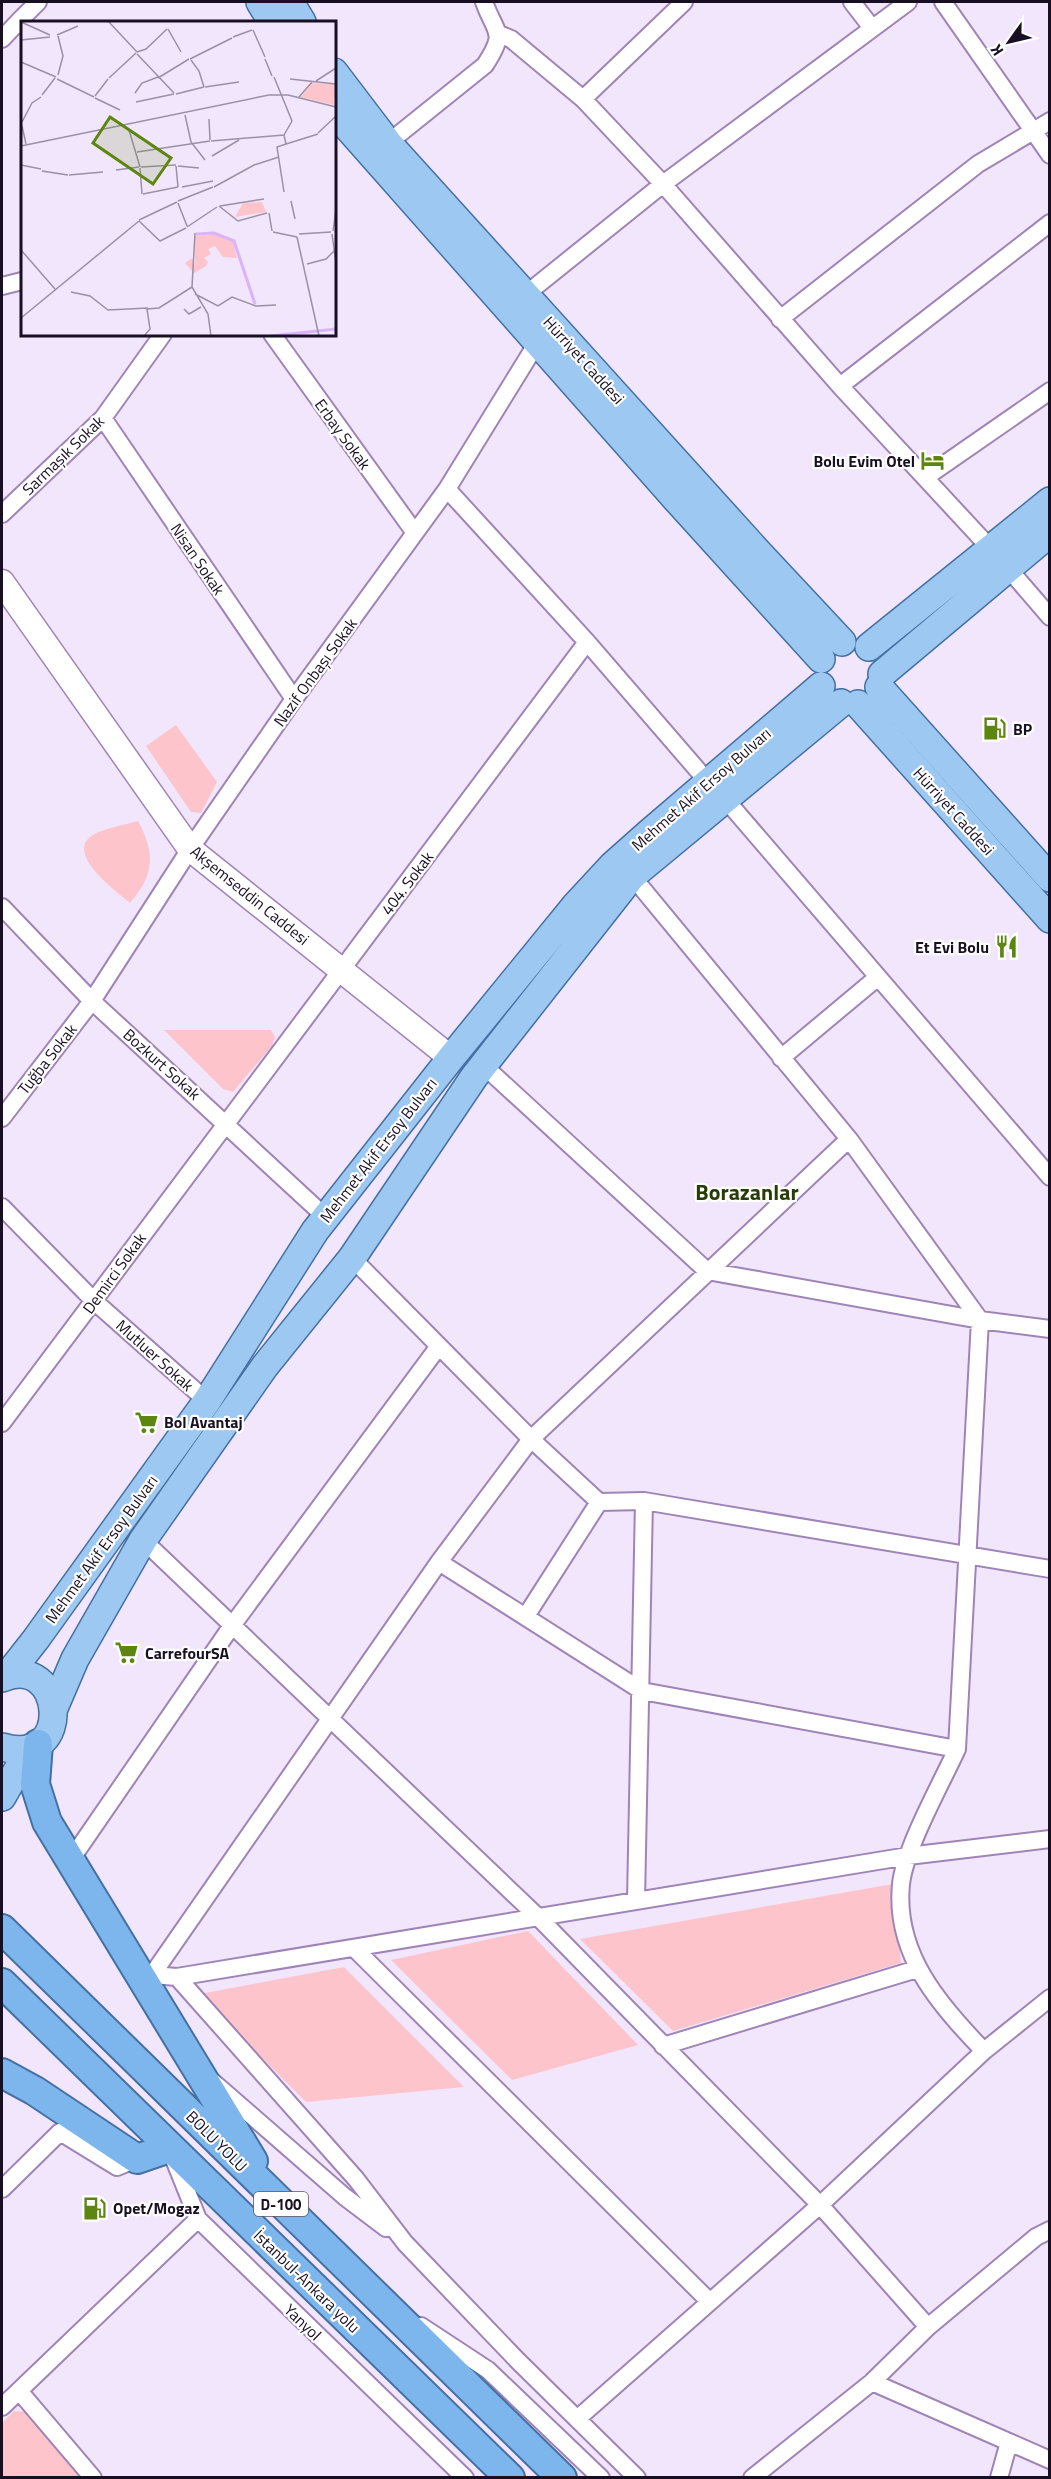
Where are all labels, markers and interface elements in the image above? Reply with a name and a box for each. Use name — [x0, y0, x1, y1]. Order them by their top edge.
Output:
north arrow — [979, 12, 1039, 72]
inset map — [21, 21, 336, 336]
text: K — [984, 39, 1009, 61]
street label: Hürriyet Caddesi — [538, 311, 630, 409]
street label: Erbay Sokak — [309, 394, 377, 475]
street label: Sarmaşık Sokak — [16, 409, 110, 501]
hotel icon: Bolu Evim Otel — [920, 448, 946, 474]
place label: Bolu Evim Otel — [813, 449, 915, 473]
street label: Nisan Sokak — [165, 518, 231, 600]
street label: Nazif Onbaşı Sokak — [267, 613, 363, 731]
fuel station icon: BP — [982, 716, 1008, 742]
place label: BP — [1013, 717, 1033, 741]
street label: Mehmet Akif Ersoy Bulvarı — [626, 722, 776, 856]
street label: Hürriyet Caddesi — [908, 762, 1000, 860]
street label: Akşemseddin Caddesi — [185, 839, 315, 951]
street label: 404. Sokak — [375, 846, 439, 920]
restaurant icon: Et Evi Bolu — [994, 934, 1020, 960]
place label: Et Evi Bolu — [915, 935, 989, 959]
street label: Tuğba Sokak — [12, 1018, 83, 1100]
street label: Bozkurt Sokak — [118, 1023, 206, 1106]
street label: Mehmet Akif Ersoy Bulvarı — [314, 1072, 442, 1228]
district label: Borazanlar — [695, 1175, 799, 1209]
street label: Demirci Sokak — [76, 1227, 152, 1319]
street label: Mutluer Sokak — [111, 1314, 199, 1397]
supermarket icon: Bol Avantaj — [133, 1409, 159, 1435]
place label: Bol Avantaj — [164, 1410, 243, 1434]
street label: Mehmet Akif Ersoy Bulvarı — [39, 1470, 163, 1628]
supermarket icon: CarrefourSA — [114, 1640, 140, 1666]
place label: CarrefourSA — [145, 1641, 229, 1665]
street label: BOLU YOLU — [181, 2105, 253, 2177]
road number: D-100 — [254, 2192, 308, 2216]
fuel station icon: Opet/Mogaz — [82, 2195, 108, 2221]
place label: Opet/Mogaz — [113, 2196, 200, 2220]
street label: İstanbul-Ankara yolu — [248, 2224, 366, 2338]
street label: Yanyol — [279, 2298, 327, 2346]

